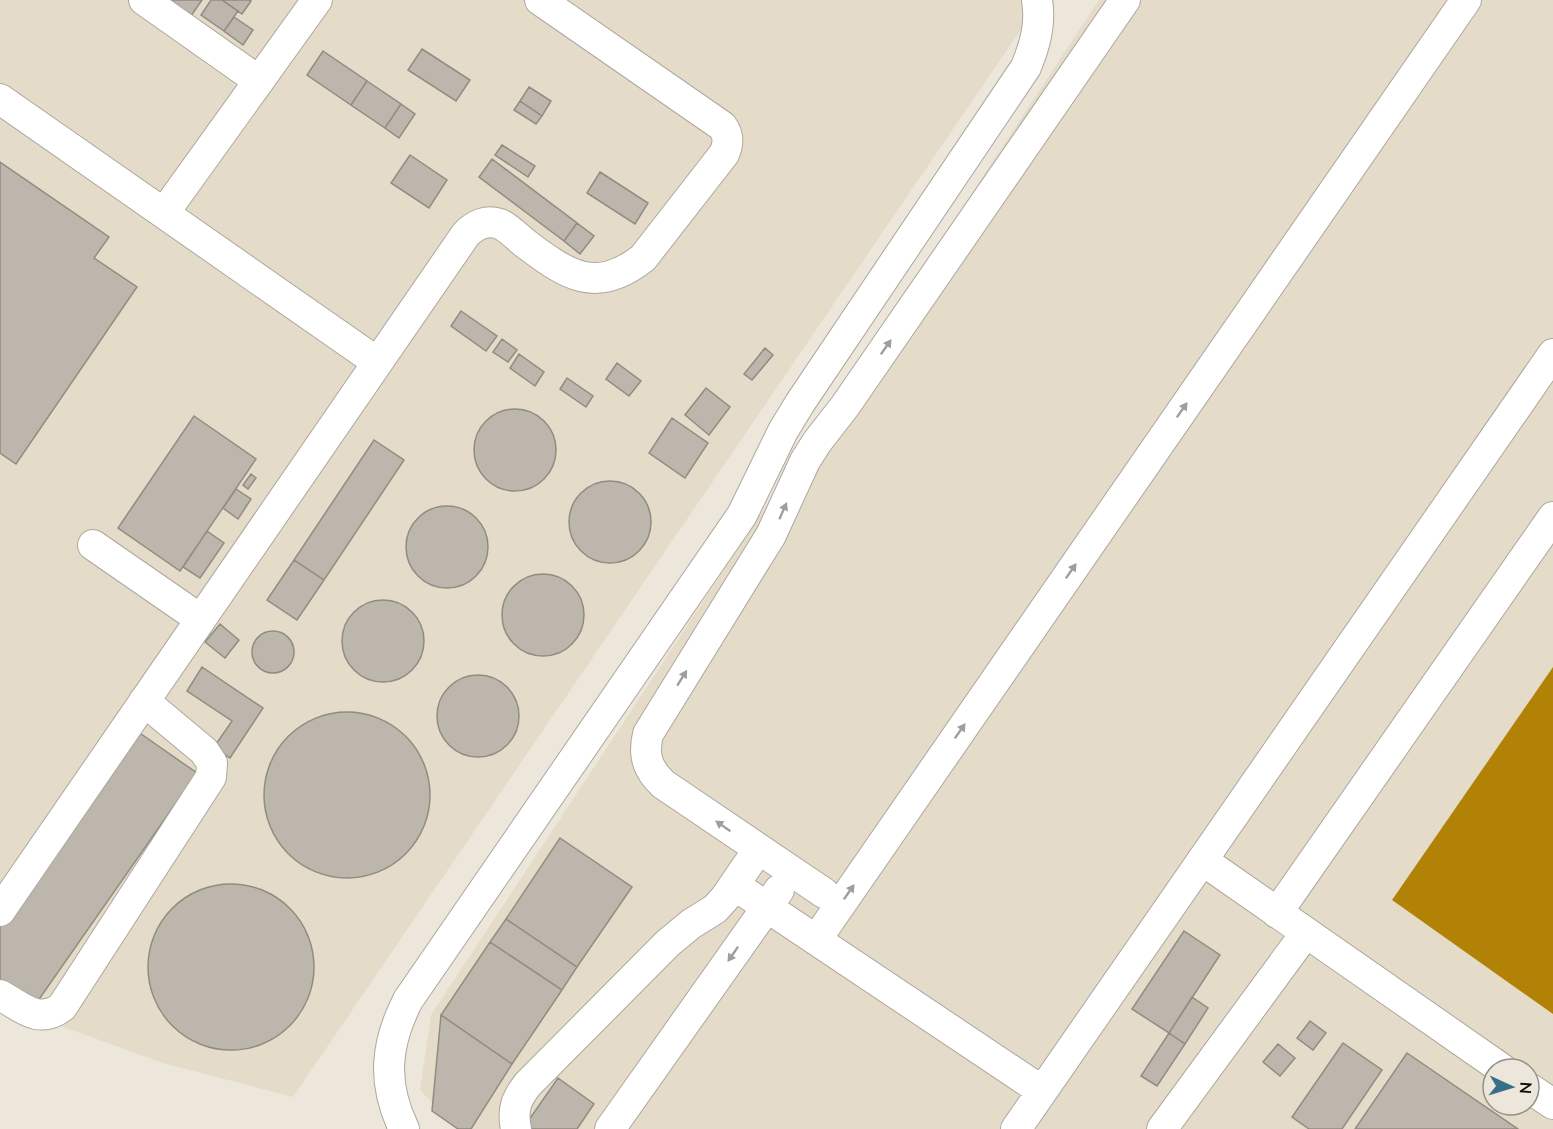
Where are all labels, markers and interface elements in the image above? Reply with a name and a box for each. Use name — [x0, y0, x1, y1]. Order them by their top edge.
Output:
one-way arrow — [880, 339, 892, 355]
one-way arrow — [1176, 403, 1188, 419]
one-way arrow — [778, 503, 787, 520]
one-way arrow — [1065, 563, 1076, 579]
one-way arrow — [677, 670, 688, 686]
one-way arrow — [954, 724, 966, 740]
one-way arrow — [715, 821, 731, 832]
one-way arrow — [843, 884, 855, 900]
one-way arrow — [727, 946, 739, 962]
north arrow — [1481, 1057, 1541, 1117]
text: N — [1516, 1081, 1536, 1095]

